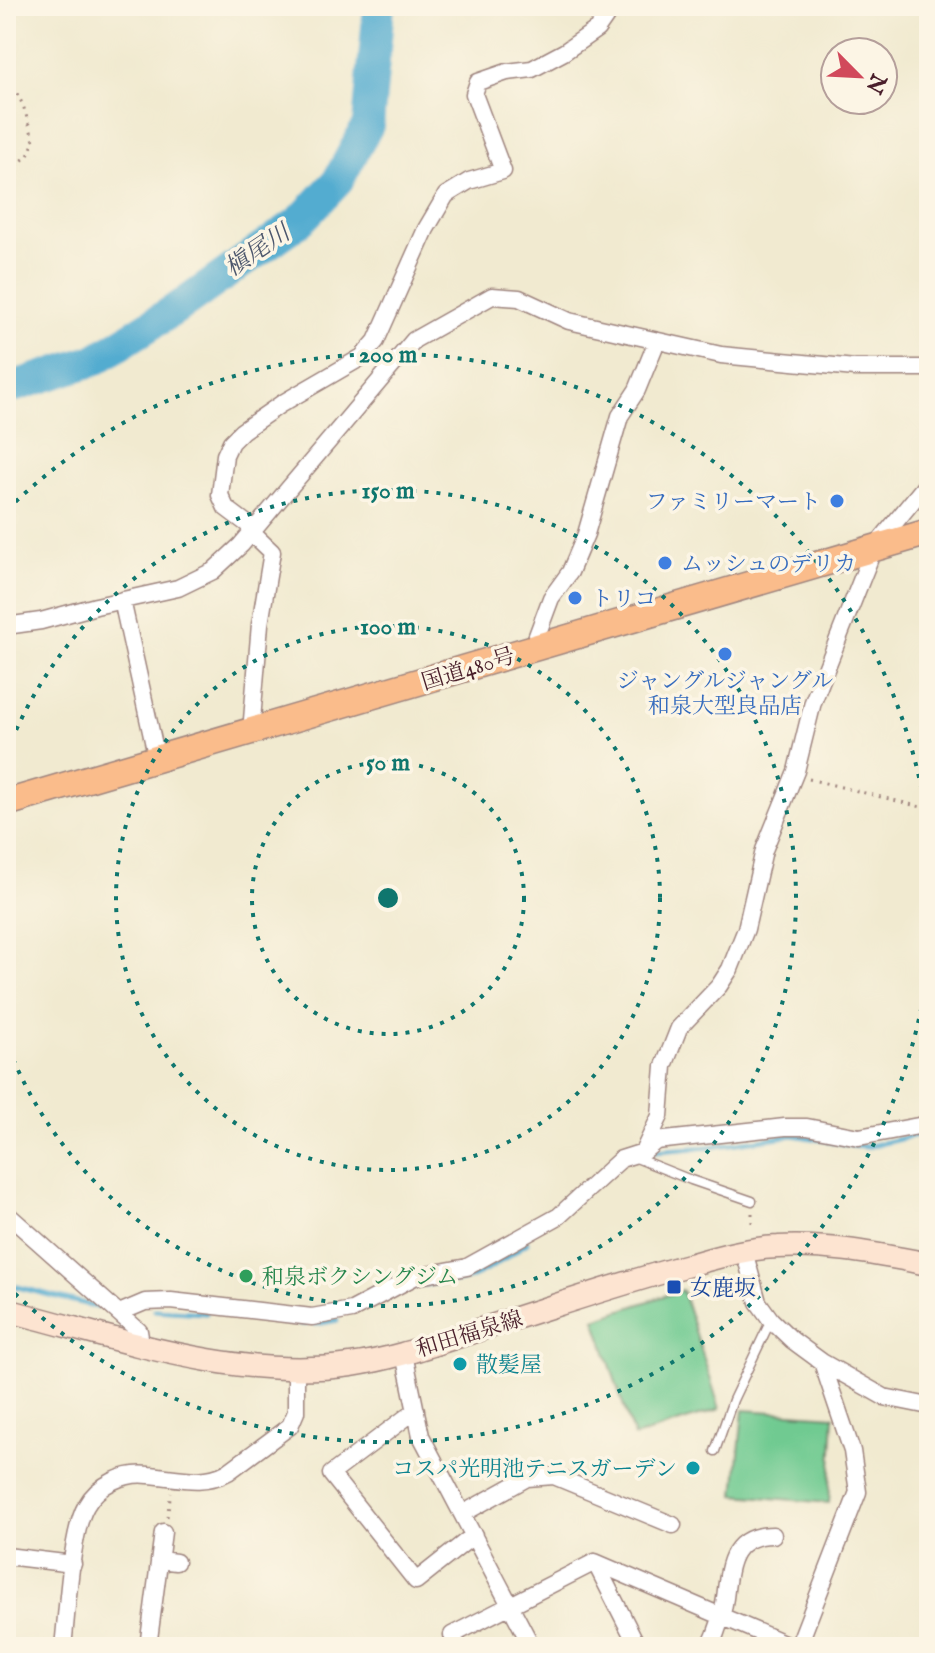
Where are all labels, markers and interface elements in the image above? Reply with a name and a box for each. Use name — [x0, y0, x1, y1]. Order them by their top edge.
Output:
north arrow — [819, 36, 899, 116]
text: N — [859, 68, 893, 98]
water label: 槇尾川 — [219, 217, 299, 284]
text: 200 m — [359, 340, 418, 371]
text: 150 m — [361, 476, 415, 507]
place label: ファミリーマート — [645, 489, 821, 517]
marker: ファミリーマート — [828, 492, 846, 510]
place label: ムッシュのデリカ — [681, 551, 856, 579]
marker: ムッシュのデリカ — [656, 554, 674, 572]
place label: トリコ — [591, 586, 657, 614]
marker: トリコ — [566, 589, 584, 607]
text: 100 m — [360, 612, 417, 643]
street label: 国道480号 — [418, 642, 519, 697]
marker: ジャングルジャングル 和泉大型良品店 — [716, 645, 734, 663]
place label: ジャングルジャングル 和泉大型良品店 — [617, 668, 833, 721]
text: 50 m — [366, 748, 411, 779]
centre of rings — [374, 884, 402, 912]
place label: 和泉ボクシングジム — [262, 1264, 458, 1292]
marker: 和泉ボクシングジム — [237, 1267, 255, 1285]
place label: 女鹿坂 — [690, 1275, 756, 1303]
marker: 女鹿坂 — [665, 1278, 683, 1296]
street label: 和田福泉線 — [413, 1305, 526, 1364]
place label: 散髪屋 — [476, 1352, 542, 1380]
marker: 散髪屋 — [451, 1355, 469, 1373]
place label: コスパ光明池テニスガーデン — [392, 1456, 677, 1484]
marker: コスパ光明池テニスガーデン — [684, 1459, 702, 1477]

